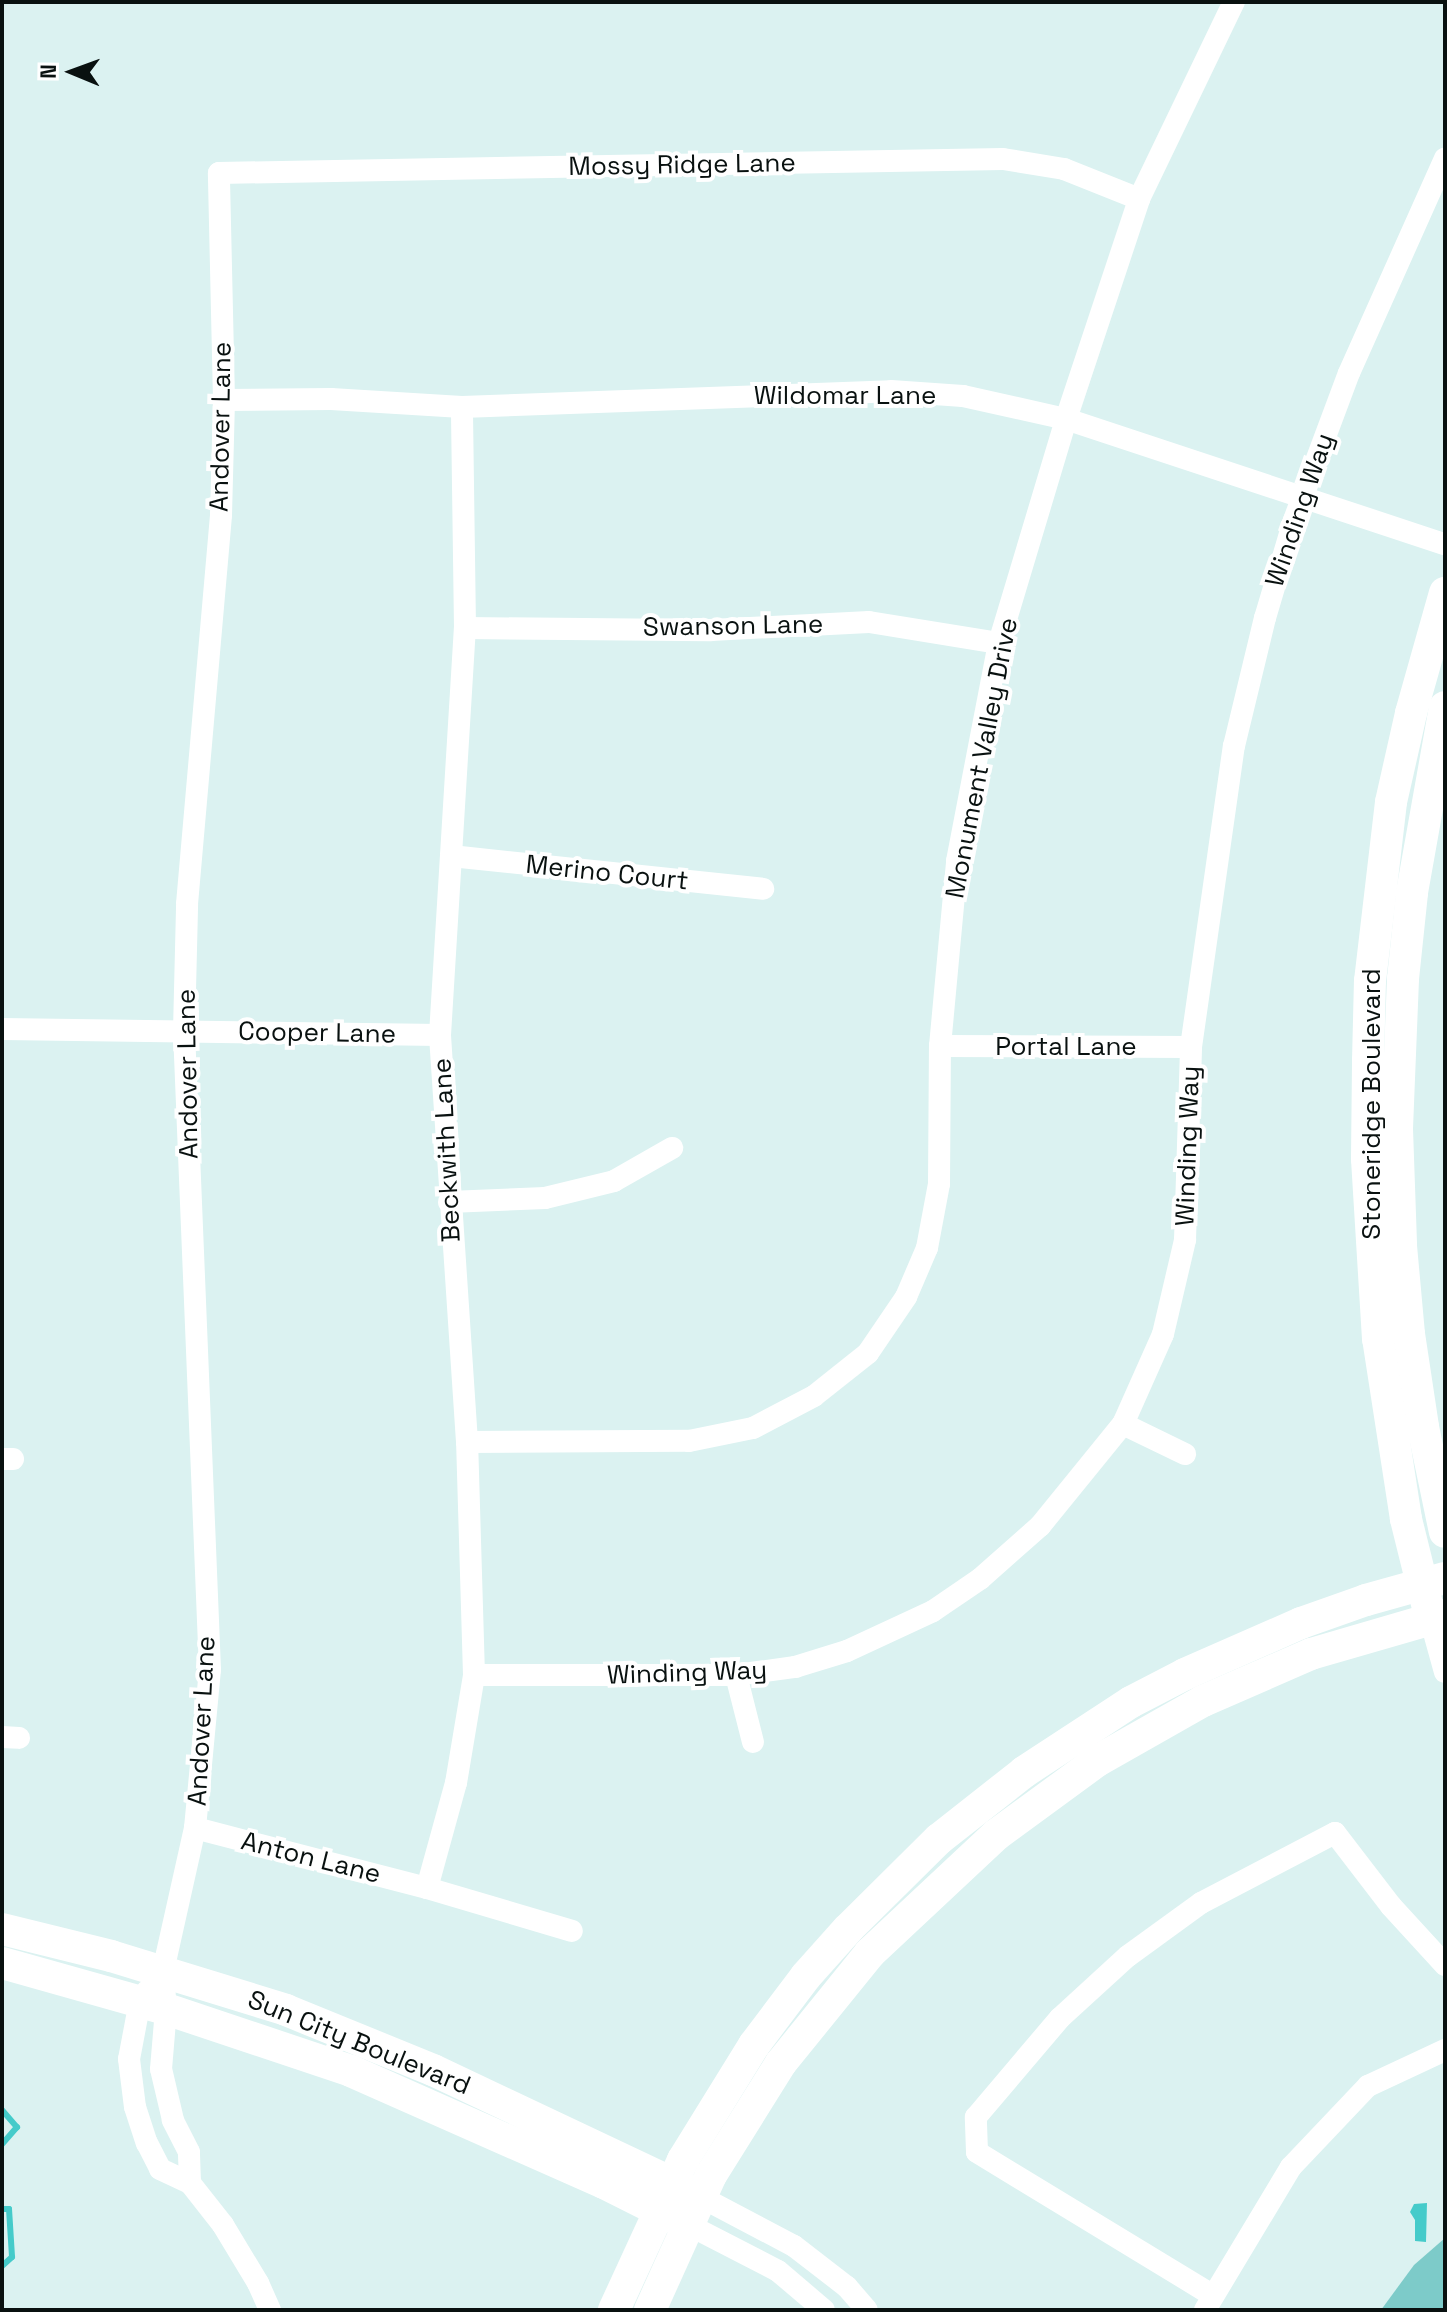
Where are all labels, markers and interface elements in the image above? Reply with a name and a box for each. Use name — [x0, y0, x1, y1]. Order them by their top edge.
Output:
north arrow — [32, 32, 112, 112]
text: N — [34, 64, 62, 79]
street label: Mossy Ridge Lane — [568, 147, 796, 183]
street label: Andover Lane — [204, 342, 238, 512]
street label: Wildomar Lane — [754, 380, 936, 412]
street label: Winding Way — [1259, 429, 1341, 591]
street label: Swanson Lane — [643, 609, 823, 643]
street label: Monument Valley Drive — [939, 615, 1025, 901]
street label: Merino Court — [524, 849, 690, 897]
street label: Stoneridge Boulevard — [1356, 968, 1388, 1240]
street label: Andover Lane — [171, 989, 205, 1159]
street label: Cooper Lane — [238, 1016, 396, 1050]
street label: Portal Lane — [995, 1031, 1137, 1063]
street label: Beckwith Lane — [427, 1057, 467, 1243]
street label: Winding Way — [1170, 1065, 1206, 1227]
street label: Andover Lane — [182, 1635, 222, 1807]
street label: Winding Way — [606, 1655, 768, 1691]
street label: Anton Lane — [238, 1826, 384, 1890]
street label: Sun City Boulevard — [243, 1984, 475, 2102]

